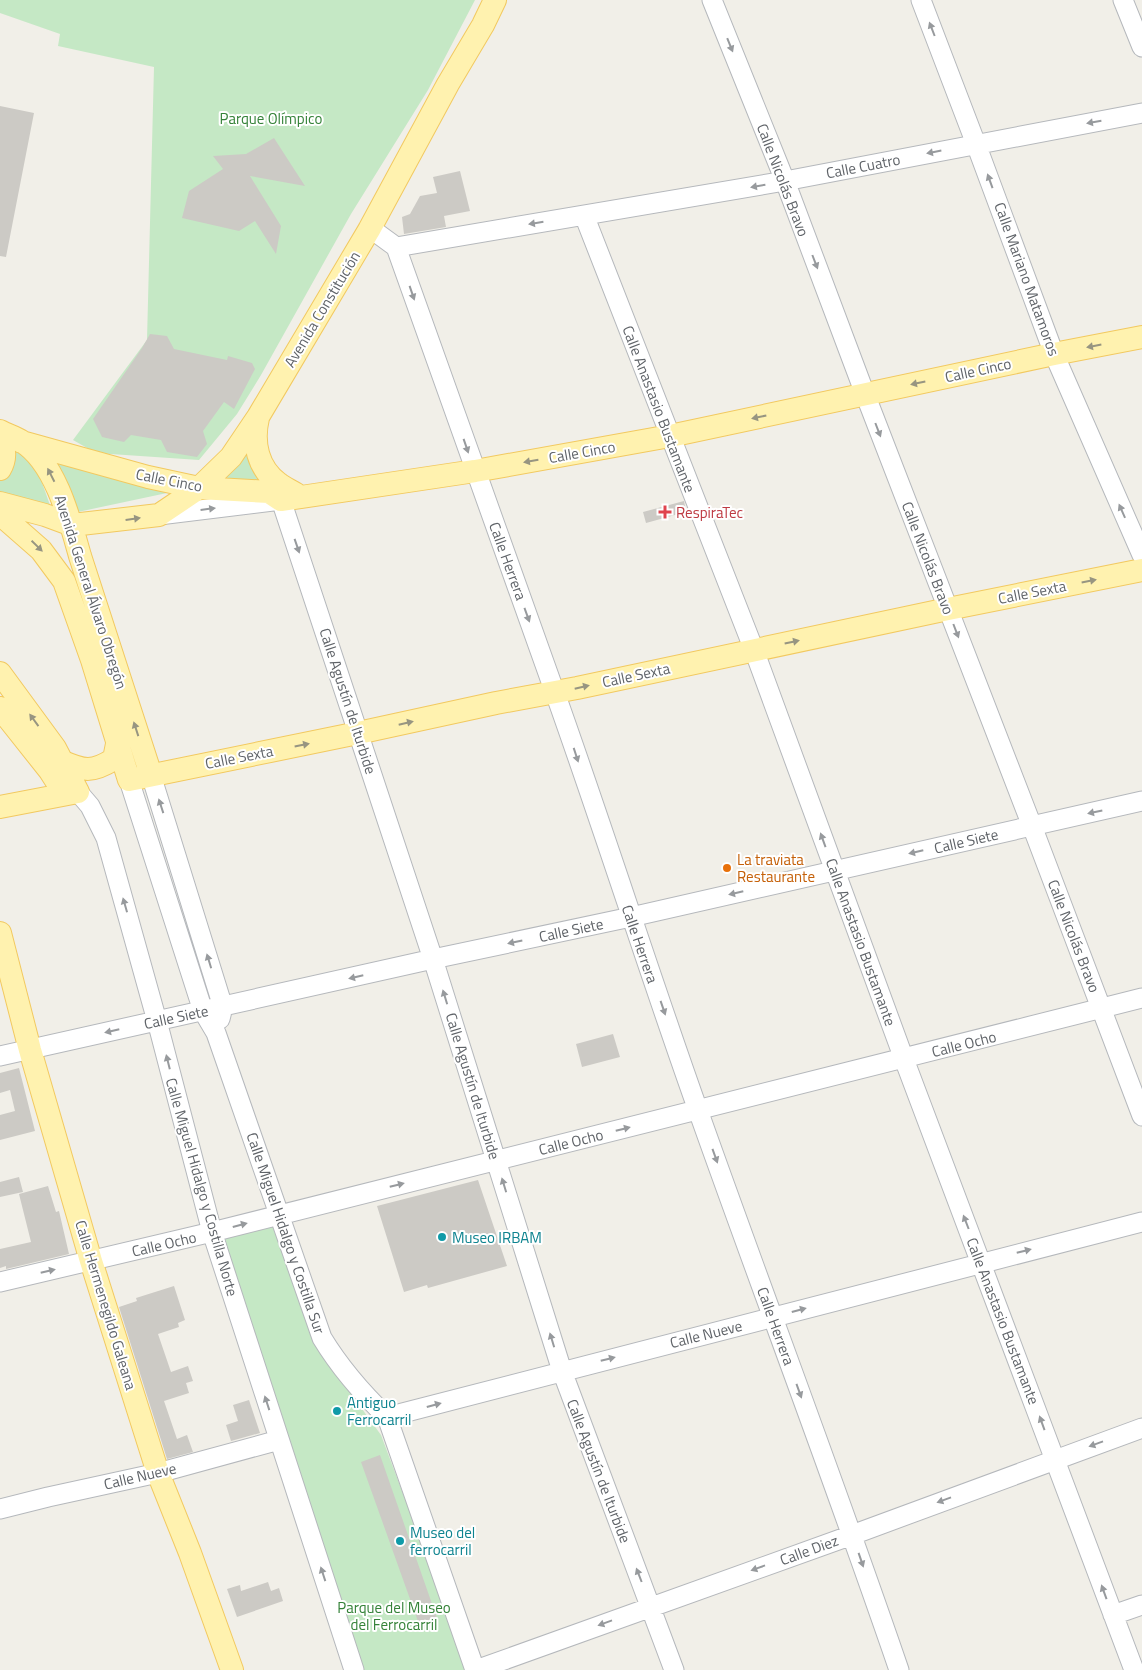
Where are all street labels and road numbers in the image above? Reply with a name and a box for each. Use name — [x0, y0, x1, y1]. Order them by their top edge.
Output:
street label: Calle Nicolás Bravo — [751, 120, 815, 240]
street label: Calle Cuatro — [824, 148, 902, 184]
street label: Calle Mariano Matamoros — [988, 199, 1066, 359]
street label: Avenida Constitución — [278, 247, 366, 371]
street label: Calle Anastasio Bustamante — [617, 322, 701, 496]
street label: Calle Cinco — [943, 352, 1013, 388]
street label: Calle Cinco — [547, 435, 617, 469]
street label: Calle Cinco — [134, 462, 204, 498]
street label: Avenida General Álvaro Obregón — [49, 492, 133, 692]
street label: Calle Nicolás Bravo — [896, 498, 960, 618]
street label: Calle Herrera — [483, 519, 533, 604]
street label: Calle Sexta — [996, 574, 1068, 610]
street label: Calle Agustín de Iturbide — [314, 625, 382, 777]
street label: Calle Sexta — [600, 657, 672, 693]
street label: Calle Sexta — [203, 739, 275, 775]
street label: Calle Siete — [932, 822, 1000, 860]
street label: Calle Anastasio Bustamante — [820, 855, 902, 1029]
street label: Calle Nicolás Bravo — [1042, 876, 1106, 996]
street label: Calle Herrera — [616, 902, 664, 987]
street label: Calle Siete — [537, 912, 605, 948]
street label: Calle Siete — [142, 999, 210, 1035]
street label: Calle Agustín de Iturbide — [440, 1010, 506, 1162]
street label: Calle Ocho — [929, 1025, 999, 1063]
street label: Calle Miguel Hidalgo y Costilla Norte — [160, 1075, 244, 1299]
street label: Calle Ocho — [536, 1123, 606, 1161]
street label: Calle Miguel Hidalgo y Costilla Sur — [241, 1129, 331, 1337]
street label: Calle Hermenegildo Galeana — [69, 1217, 143, 1393]
street label: Calle Ocho — [129, 1225, 199, 1263]
street label: Calle Anastasio Bustamante — [961, 1234, 1045, 1408]
street label: Calle Herrera — [751, 1284, 801, 1369]
street label: Calle Nueve — [667, 1314, 745, 1354]
street label: Calle Agustín de Iturbide — [561, 1396, 637, 1546]
street label: Calle Nueve — [102, 1457, 178, 1495]
street label: Calle Diez — [776, 1529, 842, 1571]

